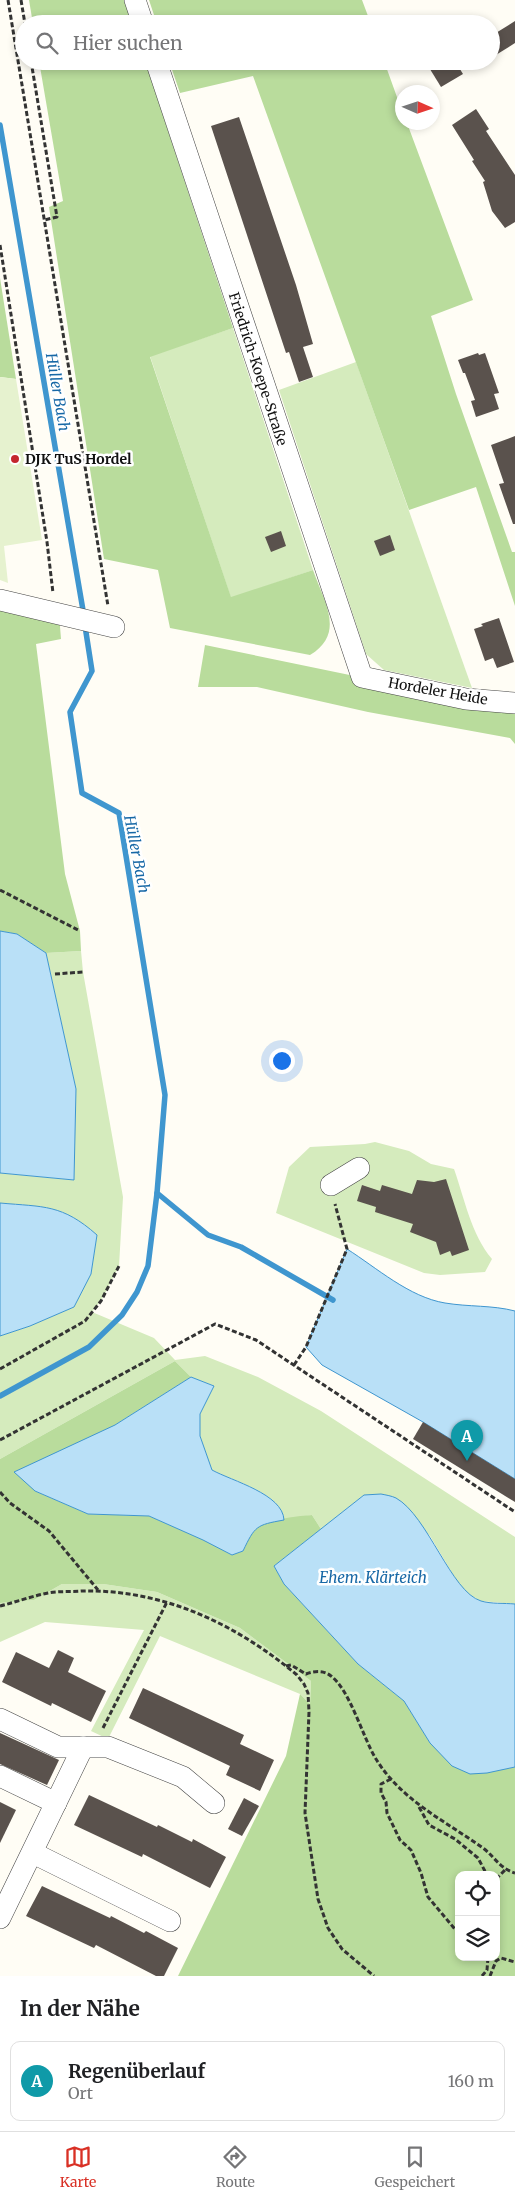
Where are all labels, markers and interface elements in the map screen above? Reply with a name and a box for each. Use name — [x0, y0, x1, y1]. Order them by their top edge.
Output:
search box — [15, 15, 500, 70]
icon: search — [33, 29, 61, 57]
text: Hier suchen — [73, 31, 183, 55]
north arrow — [395, 85, 440, 130]
street label: Friedrich-Koepe-Straße — [225, 290, 291, 448]
water label: Hüller Bach — [42, 350, 74, 433]
place label: DJK TuS Hordel — [25, 450, 132, 468]
marker: DJK TuS Hordel — [9, 453, 21, 465]
street label: Hordeler Heide — [387, 673, 489, 709]
water label: Hüller Bach — [120, 812, 154, 895]
your location — [269, 1048, 295, 1074]
pin: A — [451, 1420, 483, 1461]
water label: Ehem. Klärteich — [319, 1568, 427, 1587]
map controls — [455, 1871, 500, 1961]
button: locate — [455, 1871, 500, 1916]
button: layers — [455, 1916, 500, 1961]
text: In der Nähe — [20, 1995, 140, 2022]
text: Regenüberlauf — [68, 2059, 205, 2083]
text: A — [31, 2071, 43, 2091]
text: 160 m — [448, 2071, 494, 2091]
text: Ort — [68, 2083, 93, 2103]
tab: Karte — [60, 2143, 96, 2191]
tab: Route — [216, 2143, 255, 2191]
tab: Gespeichert — [375, 2143, 455, 2191]

